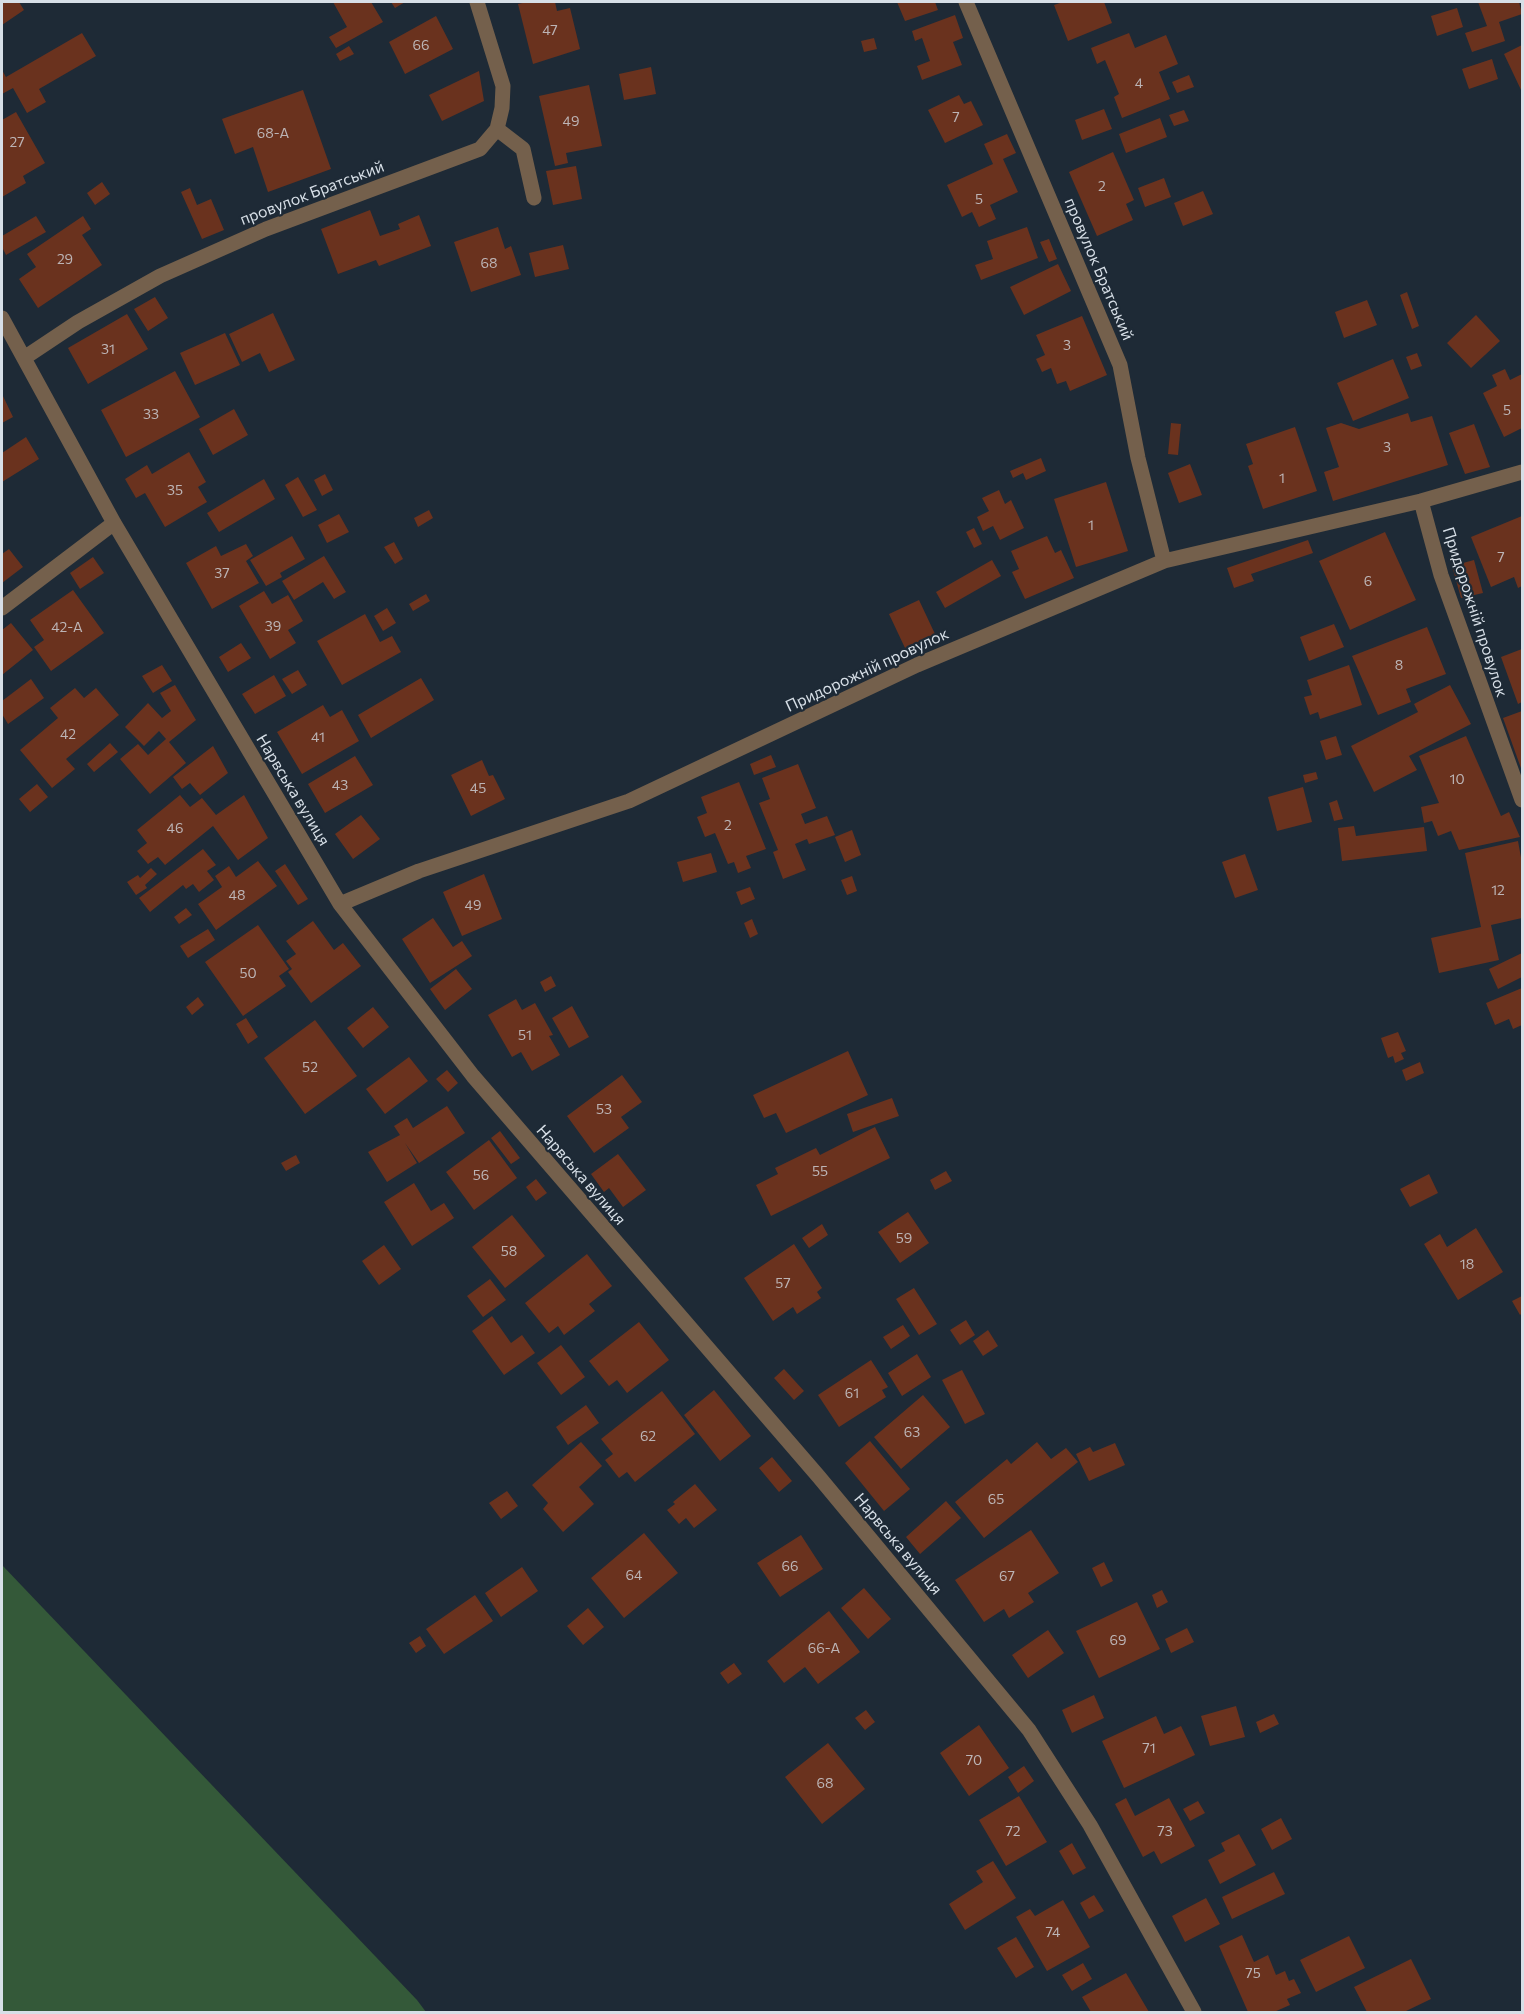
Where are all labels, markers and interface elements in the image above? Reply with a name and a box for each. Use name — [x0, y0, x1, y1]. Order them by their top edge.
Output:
house number: 47 — [542, 22, 558, 38]
house number: 66 — [413, 37, 429, 53]
house number: 4 — [1135, 75, 1143, 91]
house number: 7 — [952, 109, 960, 125]
house number: 49 — [563, 113, 579, 129]
house number: 68-А — [257, 125, 289, 141]
house number: 27 — [9, 134, 25, 150]
street label: провулок Братський — [237, 157, 387, 229]
house number: 2 — [1098, 178, 1106, 194]
house number: 5 — [975, 191, 983, 207]
street label: провулок Братський — [1060, 195, 1138, 343]
house number: 29 — [57, 251, 73, 267]
house number: 68 — [481, 255, 497, 271]
house number: 3 — [1063, 337, 1071, 353]
house number: 31 — [101, 341, 115, 357]
house number: 5 — [1503, 402, 1511, 418]
house number: 33 — [143, 406, 159, 422]
house number: 3 — [1383, 439, 1391, 455]
house number: 1 — [1279, 470, 1285, 486]
house number: 35 — [167, 482, 183, 498]
house number: 1 — [1088, 517, 1094, 533]
street label: Придорожній провулок — [1438, 525, 1512, 699]
house number: 7 — [1497, 549, 1505, 565]
house number: 37 — [214, 565, 230, 581]
house number: 6 — [1364, 573, 1372, 589]
house number: 39 — [265, 618, 281, 634]
house number: 42-А — [51, 619, 83, 635]
street label: Придорожній провулок — [782, 624, 952, 716]
house number: 8 — [1395, 657, 1403, 673]
house number: 42 — [60, 726, 76, 742]
house number: 41 — [311, 729, 325, 745]
street label: Нарвська вулиця — [252, 731, 334, 849]
house number: 10 — [1449, 771, 1465, 787]
house number: 43 — [332, 777, 348, 793]
house number: 45 — [470, 780, 486, 796]
house number: 2 — [724, 817, 732, 833]
house number: 46 — [167, 820, 183, 836]
house number: 12 — [1491, 882, 1505, 898]
house number: 48 — [229, 887, 245, 903]
house number: 49 — [465, 897, 481, 913]
house number: 50 — [239, 965, 257, 981]
house number: 51 — [518, 1027, 532, 1043]
house number: 52 — [302, 1059, 318, 1075]
house number: 53 — [596, 1101, 612, 1117]
street label: Нарвська вулиця — [532, 1121, 630, 1229]
house number: 55 — [812, 1163, 828, 1179]
house number: 56 — [473, 1167, 489, 1183]
house number: 59 — [896, 1230, 912, 1246]
house number: 58 — [501, 1243, 517, 1259]
house number: 18 — [1460, 1256, 1474, 1272]
house number: 57 — [775, 1275, 791, 1291]
house number: 61 — [845, 1385, 859, 1401]
house number: 63 — [904, 1424, 920, 1440]
house number: 62 — [640, 1428, 656, 1444]
street label: Нарвська вулиця — [850, 1489, 946, 1599]
house number: 65 — [988, 1491, 1004, 1507]
house number: 66 — [782, 1558, 798, 1574]
house number: 64 — [626, 1567, 642, 1583]
house number: 67 — [999, 1568, 1015, 1584]
house number: 69 — [1110, 1632, 1126, 1648]
house number: 66-А — [808, 1640, 840, 1656]
house number: 71 — [1142, 1740, 1156, 1756]
house number: 70 — [966, 1752, 982, 1768]
house number: 68 — [817, 1775, 833, 1791]
house number: 72 — [1005, 1823, 1021, 1839]
house number: 73 — [1157, 1823, 1173, 1839]
house number: 74 — [1046, 1924, 1060, 1940]
house number: 75 — [1245, 1965, 1261, 1981]

